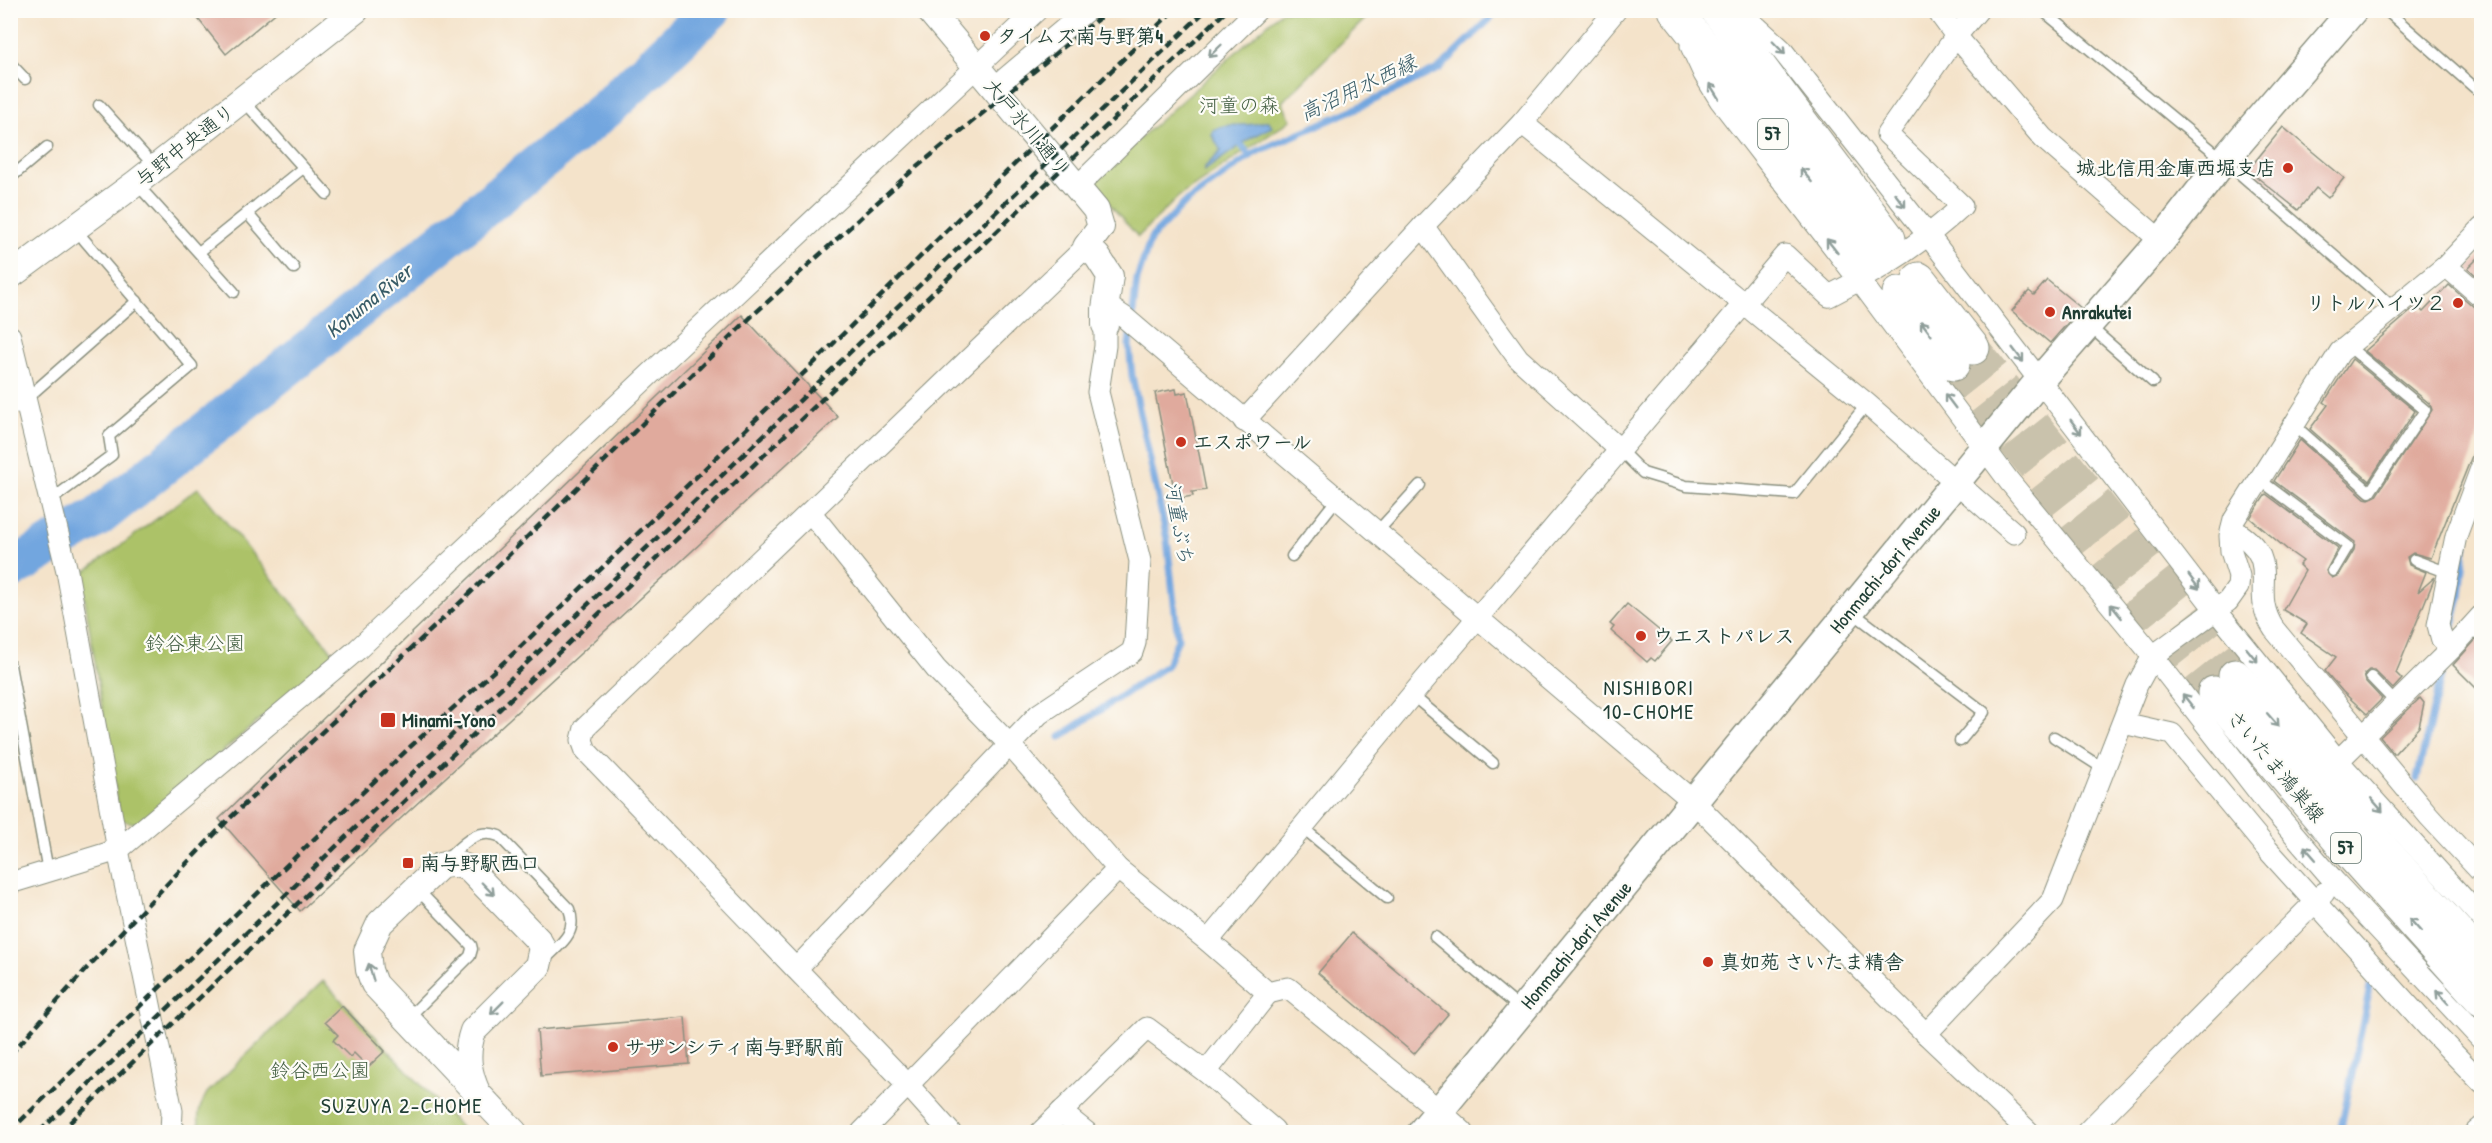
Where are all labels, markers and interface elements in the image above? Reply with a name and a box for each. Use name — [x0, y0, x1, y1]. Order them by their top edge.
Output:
place label: タイムズ南与野第4 — [997, 22, 1163, 49]
marker: タイムズ南与野第4 — [978, 29, 992, 43]
one-way arrow — [1771, 40, 1786, 55]
one-way arrow — [1208, 44, 1223, 59]
water label: 高沼用水西縁 — [1295, 47, 1423, 127]
street label: 大戸氷川通り — [978, 72, 1076, 181]
one-way arrow — [1708, 83, 1720, 100]
park label: 河童の森 — [1199, 91, 1279, 118]
street label: 与野中央通り — [129, 97, 240, 192]
road number: 57 — [1758, 119, 1788, 149]
place label: 城北信用金庫西堀支店 — [2076, 154, 2276, 181]
marker: 城北信用金庫西堀支店 — [2281, 161, 2295, 175]
one-way arrow — [1799, 168, 1812, 184]
one-way arrow — [1894, 192, 1907, 208]
one-way arrow — [1826, 238, 1839, 254]
water label: Konuma River — [319, 255, 420, 345]
place label: リトルハイツ２ — [2306, 289, 2446, 316]
marker: リトルハイツ２ — [2451, 296, 2465, 310]
place label: Anrakutei — [2062, 298, 2132, 325]
marker: Anrakutei — [2043, 305, 2057, 319]
one-way arrow — [1920, 321, 1933, 337]
one-way arrow — [2012, 347, 2024, 363]
one-way arrow — [1944, 394, 1957, 410]
one-way arrow — [2069, 419, 2082, 435]
place label: エスポワール — [1193, 428, 1312, 455]
marker: エスポワール — [1174, 435, 1188, 449]
water label: 河童ぶち — [1158, 478, 1201, 566]
street label: Honmachi-dori Avenue — [1823, 499, 1946, 639]
one-way arrow — [2187, 574, 2200, 590]
one-way arrow — [2109, 603, 2122, 619]
place label: ウエストパレス — [1653, 622, 1795, 649]
park label: 鈴谷東公園 — [145, 629, 245, 656]
marker: ウエストパレス — [1634, 629, 1648, 643]
one-way arrow — [2245, 647, 2259, 662]
district label: NISHIBORI 10-CHOME — [1603, 673, 1695, 726]
one-way arrow — [2181, 694, 2194, 710]
street label: さいたま鴻巣線 — [2221, 704, 2331, 828]
place label: Minami-Yono — [402, 706, 495, 733]
marker: Minami-Yono — [379, 711, 397, 729]
one-way arrow — [2266, 712, 2279, 728]
one-way arrow — [2370, 797, 2384, 812]
road number: 57 — [2331, 833, 2361, 863]
one-way arrow — [2303, 846, 2317, 861]
place label: 南与野駅西口 — [420, 849, 540, 876]
marker: 南与野駅西口 — [401, 856, 415, 870]
street label: Honmachi-dori Avenue — [1514, 875, 1637, 1015]
one-way arrow — [481, 881, 495, 896]
one-way arrow — [2408, 918, 2422, 933]
place label: 真如苑 さいたま精舎 — [1720, 948, 1904, 975]
marker: 真如苑 さいたま精舎 — [1701, 955, 1715, 969]
one-way arrow — [365, 963, 376, 982]
one-way arrow — [2435, 990, 2449, 1005]
one-way arrow — [489, 1000, 504, 1015]
place label: サザンシティ南与野駅前 — [625, 1033, 844, 1060]
marker: サザンシティ南与野駅前 — [606, 1040, 620, 1054]
park label: 鈴谷西公園 — [270, 1056, 370, 1083]
district label: SUZUYA 2-CHOME — [321, 1091, 483, 1120]

